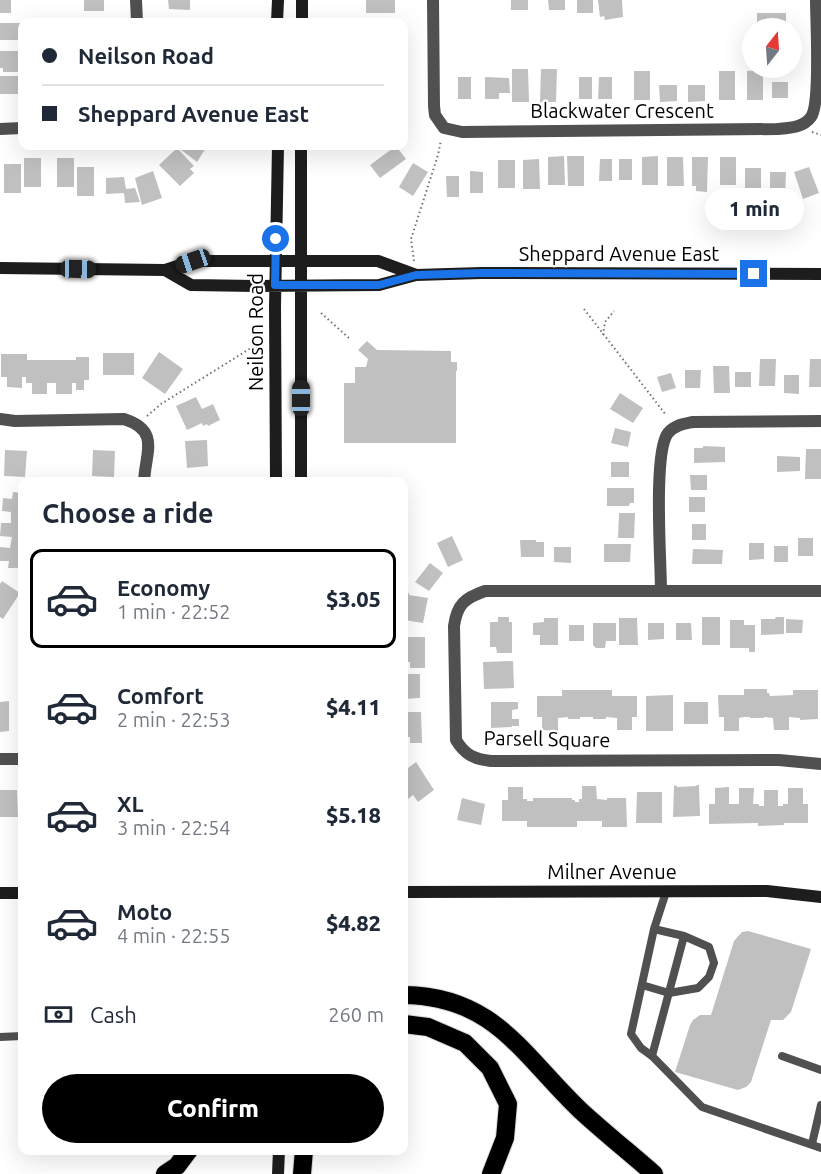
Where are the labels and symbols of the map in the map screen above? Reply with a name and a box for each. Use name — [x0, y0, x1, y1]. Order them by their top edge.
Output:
north arrow — [742, 18, 802, 78]
street label: Blackwater Crescent — [530, 99, 714, 122]
callout: 1 min — [704, 187, 804, 229]
route start — [262, 225, 289, 252]
street label: Sheppard Avenue East — [519, 242, 719, 265]
car — [173, 247, 213, 275]
car — [60, 260, 96, 278]
route end — [740, 260, 767, 287]
street label: Neilson Road — [244, 273, 267, 391]
car — [292, 380, 310, 416]
street label: Parsell Square — [483, 726, 611, 751]
street label: Milner Avenue — [547, 860, 677, 883]

